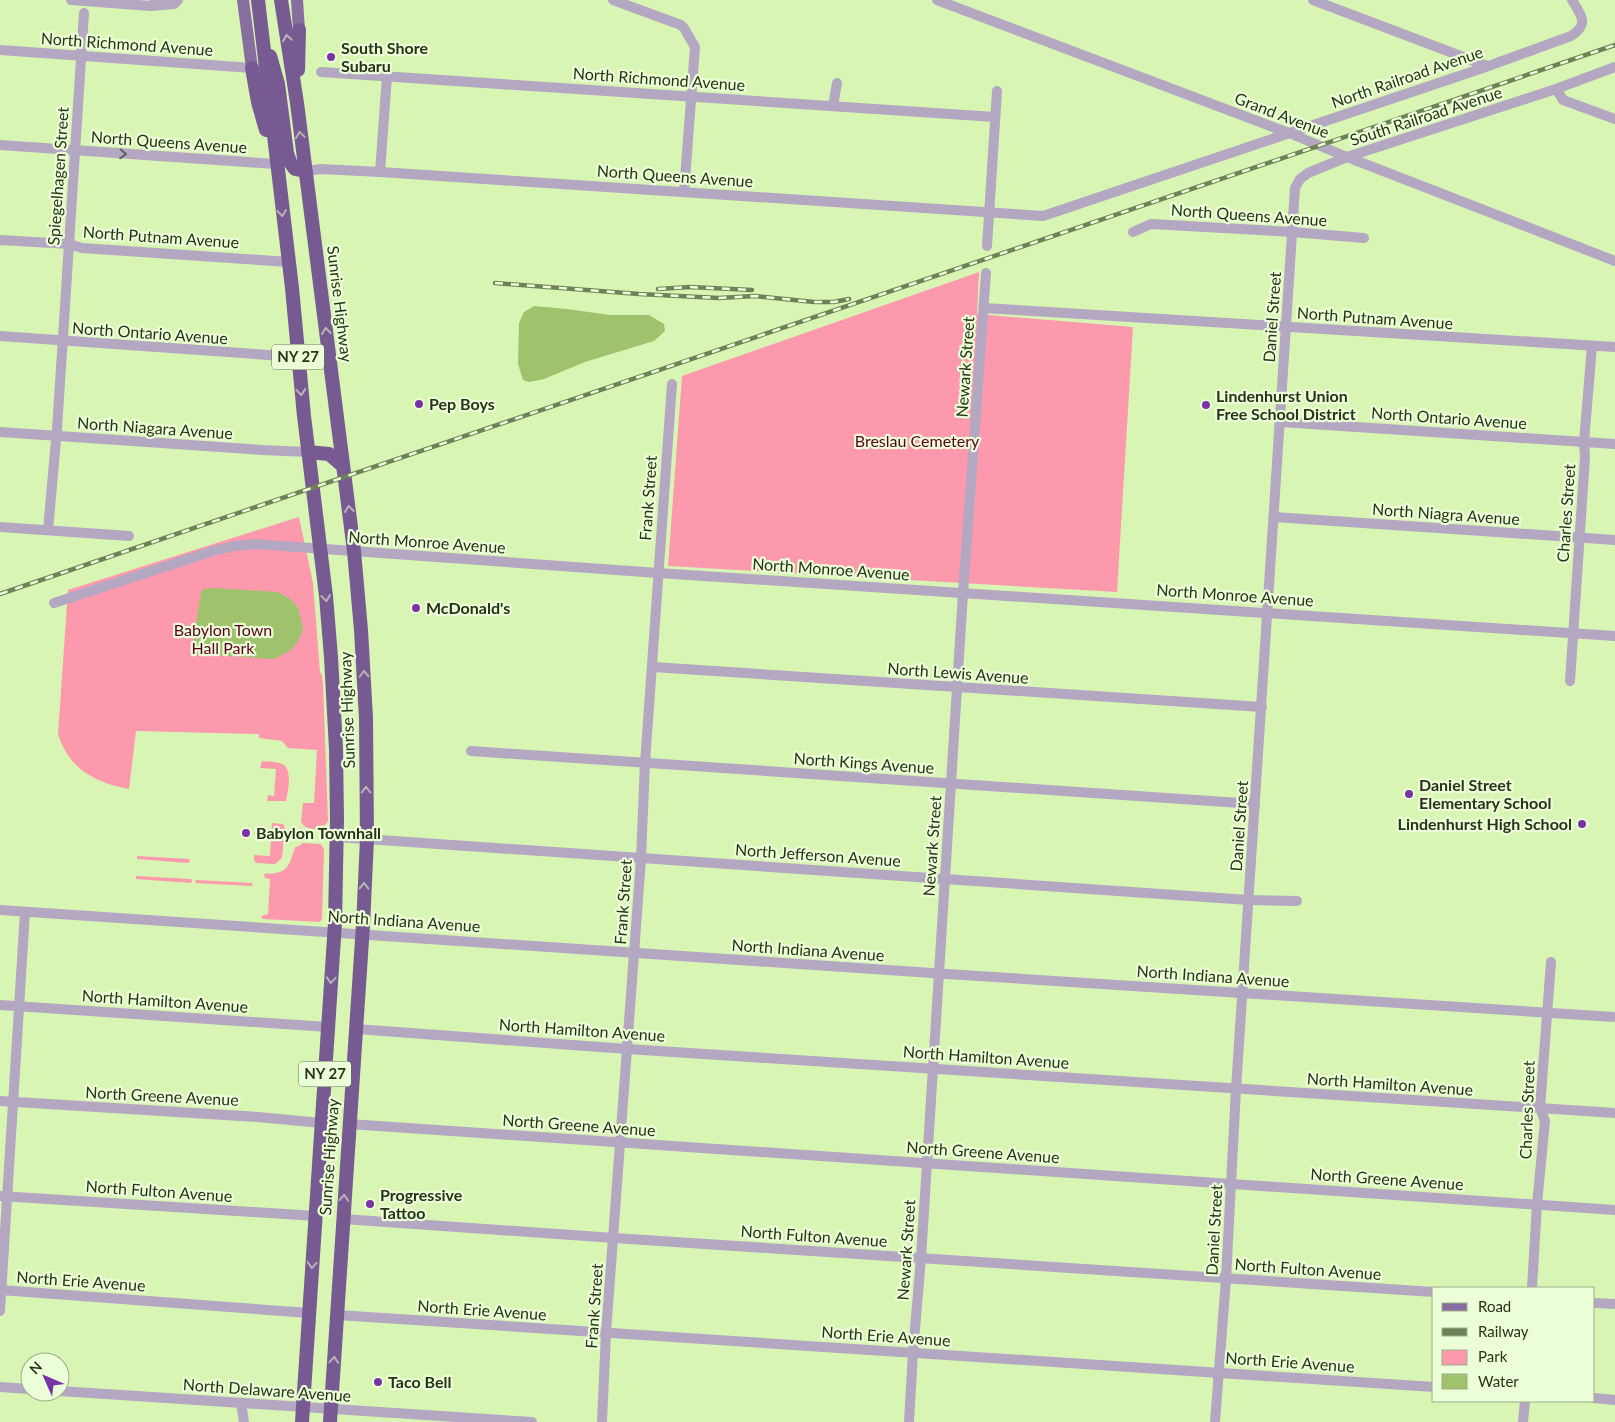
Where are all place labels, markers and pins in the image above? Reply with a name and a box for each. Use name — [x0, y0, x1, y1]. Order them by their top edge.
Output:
place label: South Shore Subaru — [341, 38, 428, 75]
marker: South Shore Subaru — [325, 51, 337, 63]
place label: Lindenhurst Union Free School District — [1216, 386, 1356, 423]
place label: Pep Boys — [429, 394, 495, 413]
marker: Pep Boys — [413, 398, 425, 410]
marker: Lindenhurst Union Free School District — [1200, 399, 1212, 411]
place label: McDonald's — [426, 598, 510, 617]
marker: McDonald's — [410, 602, 422, 614]
place label: Daniel Street Elementary School — [1419, 775, 1551, 812]
marker: Daniel Street Elementary School — [1403, 788, 1415, 800]
place label: Lindenhurst High School — [1398, 814, 1572, 833]
marker: Lindenhurst High School — [1576, 818, 1588, 830]
place label: Babylon Townhall — [256, 823, 381, 842]
marker: Babylon Townhall — [240, 827, 252, 839]
place label: Progressive Tattoo — [380, 1185, 463, 1222]
marker: Progressive Tattoo — [364, 1198, 376, 1210]
place label: Taco Bell — [388, 1372, 452, 1391]
marker: Taco Bell — [372, 1376, 384, 1388]

